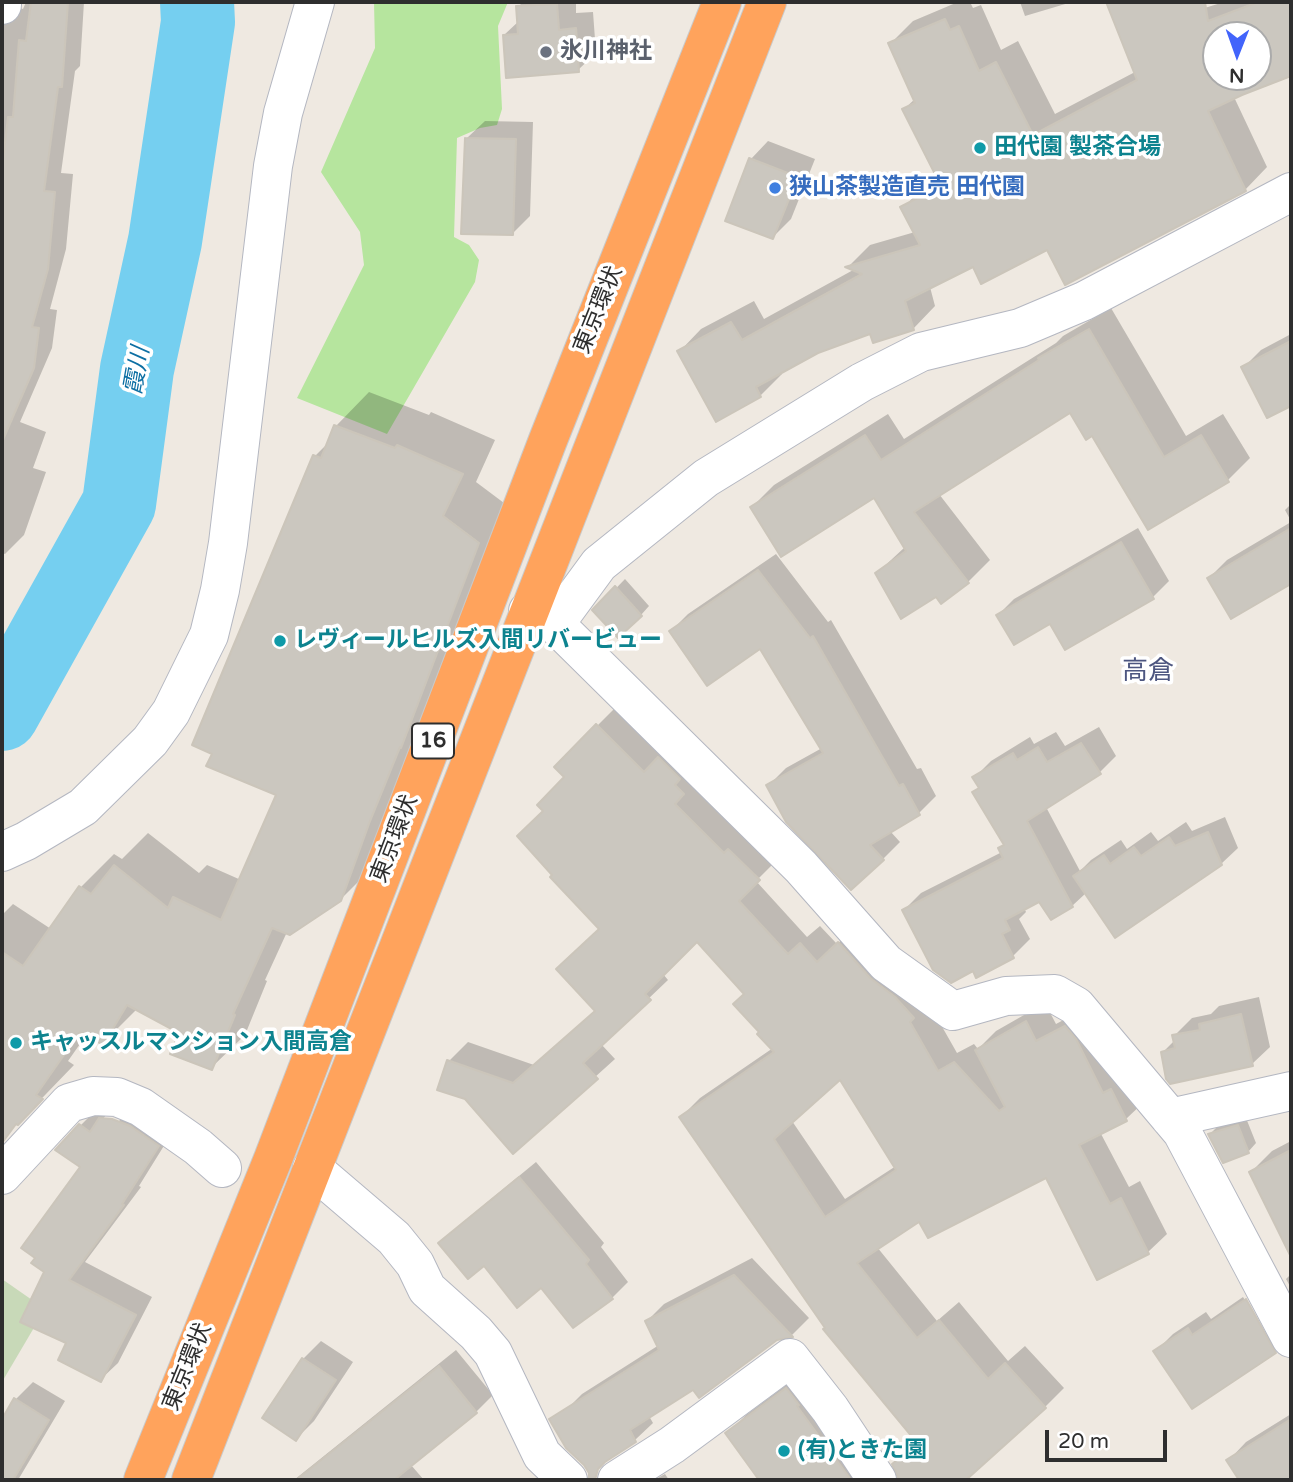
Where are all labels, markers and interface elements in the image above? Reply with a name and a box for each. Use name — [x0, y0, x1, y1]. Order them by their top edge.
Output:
north arrow — [1202, 21, 1272, 91]
place label: 氷川神社 — [560, 38, 652, 66]
marker: 氷川神社 — [538, 44, 554, 60]
text: N — [1229, 64, 1244, 86]
place label: 田代園 製茶合場 — [994, 134, 1161, 162]
marker: 田代園 製茶合場 — [972, 140, 988, 156]
place label: 狭山茶製造直売 田代園 — [789, 174, 1025, 202]
marker: 狭山茶製造直売 田代園 — [767, 180, 783, 196]
street label: 東京環状 — [569, 262, 629, 358]
water label: 霞川 — [120, 345, 156, 397]
place label: レヴィールヒルズ入間リバービュー — [294, 627, 662, 655]
marker: レヴィールヒルズ入間リバービュー — [272, 633, 288, 649]
district label: 高倉 — [1122, 656, 1174, 688]
road number: 16 — [412, 724, 454, 758]
street label: 東京環状 — [366, 791, 424, 887]
place label: キャッスルマンション入間高倉 — [30, 1029, 352, 1057]
marker: キャッスルマンション入間高倉 — [8, 1035, 24, 1051]
street label: 東京環状 — [158, 1319, 218, 1415]
scale bar — [1048, 1416, 1170, 1460]
text: 20 m — [1058, 1429, 1109, 1454]
place label: (有)ときた園 — [798, 1437, 927, 1465]
marker: (有)ときた園 — [776, 1443, 792, 1459]

